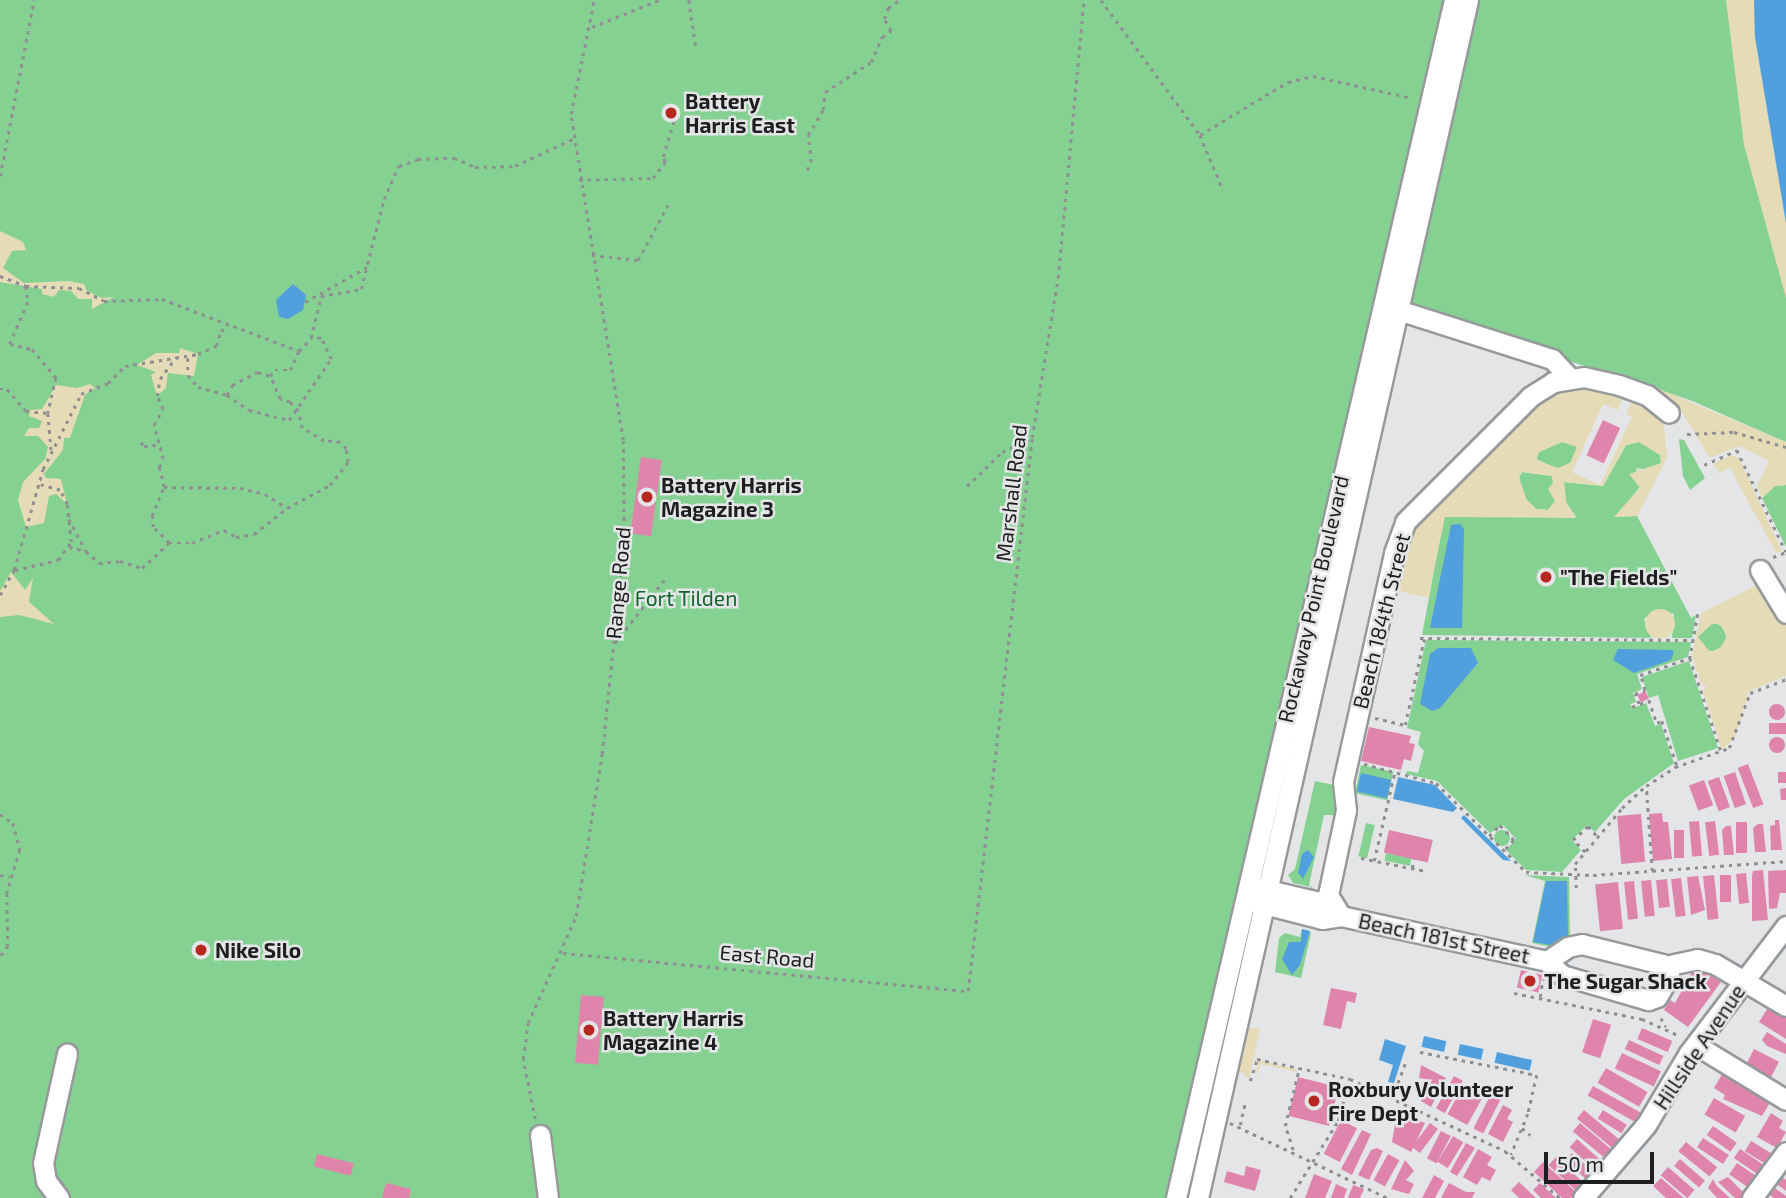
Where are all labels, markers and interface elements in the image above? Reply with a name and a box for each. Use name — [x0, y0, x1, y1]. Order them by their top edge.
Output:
place label: Battery Harris East — [685, 88, 795, 138]
marker: Battery Harris East — [663, 105, 679, 121]
street label: Marshall Road — [990, 423, 1032, 563]
place label: Battery Harris Magazine 3 — [661, 472, 802, 522]
street label: Rockaway Point Boulevard — [1272, 473, 1354, 725]
marker: Battery Harris Magazine 3 — [639, 489, 655, 505]
street label: Range Road — [601, 526, 635, 640]
street label: Beach 184th Street — [1347, 531, 1415, 711]
place label: "The Fields" — [1560, 564, 1677, 590]
marker: "The Fields" — [1538, 569, 1554, 585]
park label: Fort Tilden — [634, 585, 738, 611]
street label: Beach 181st Street — [1356, 908, 1532, 968]
place label: Nike Silo — [215, 937, 301, 963]
street label: East Road — [719, 939, 815, 973]
marker: Nike Silo — [193, 942, 209, 958]
place label: The Sugar Shack — [1544, 968, 1707, 994]
marker: The Sugar Shack — [1522, 973, 1538, 989]
street label: Hillside Avenue — [1648, 979, 1750, 1115]
place label: Battery Harris Magazine 4 — [603, 1005, 744, 1055]
marker: Battery Harris Magazine 4 — [581, 1022, 597, 1038]
place label: Roxbury Volunteer Fire Dept — [1328, 1076, 1514, 1126]
marker: Roxbury Volunteer Fire Dept — [1306, 1093, 1322, 1109]
scale bar — [1548, 1138, 1658, 1182]
text: 50 m — [1557, 1151, 1604, 1176]

